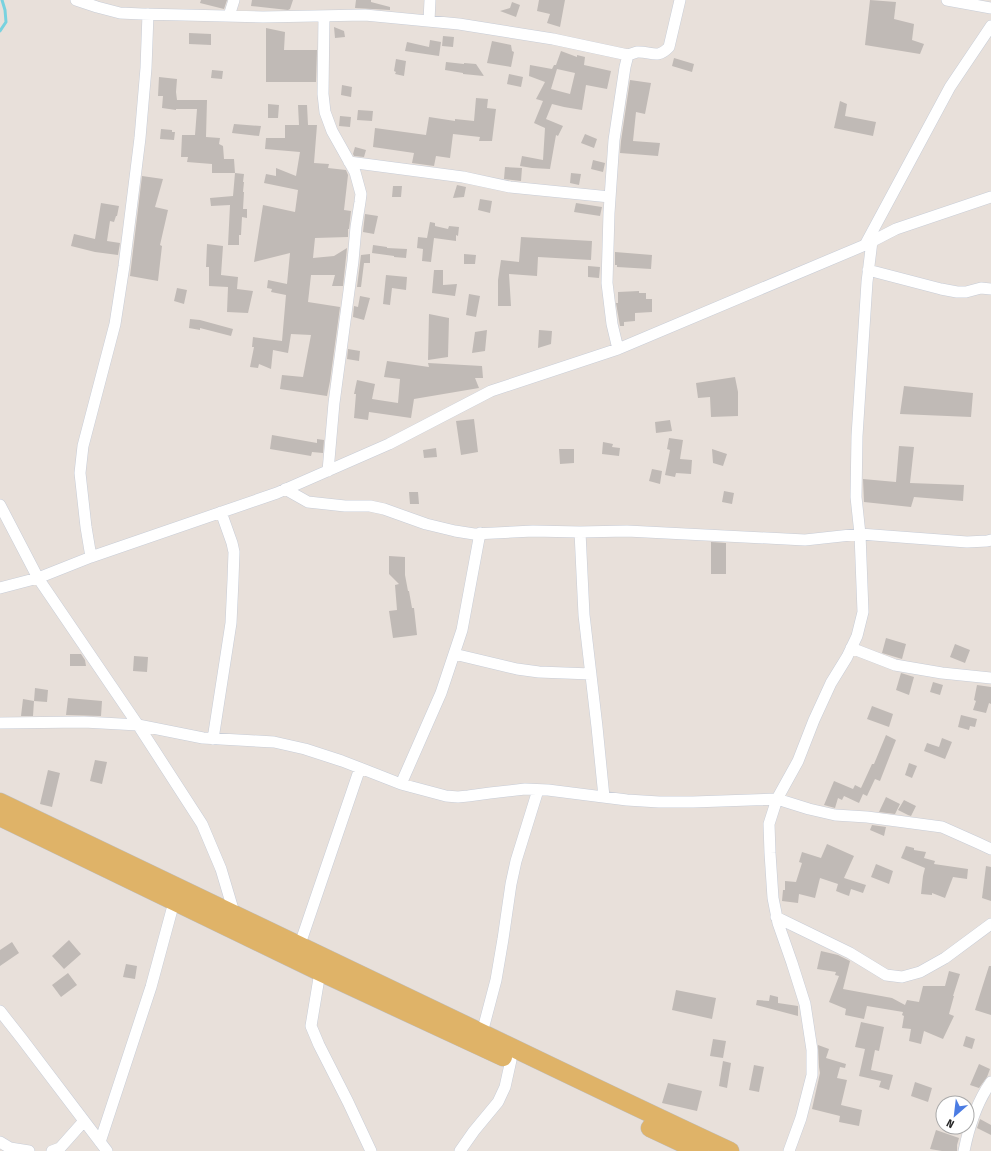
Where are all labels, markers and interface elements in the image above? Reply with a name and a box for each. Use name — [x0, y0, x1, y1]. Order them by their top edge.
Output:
north arrow — [935, 1095, 975, 1135]
text: N — [945, 1116, 957, 1131]

